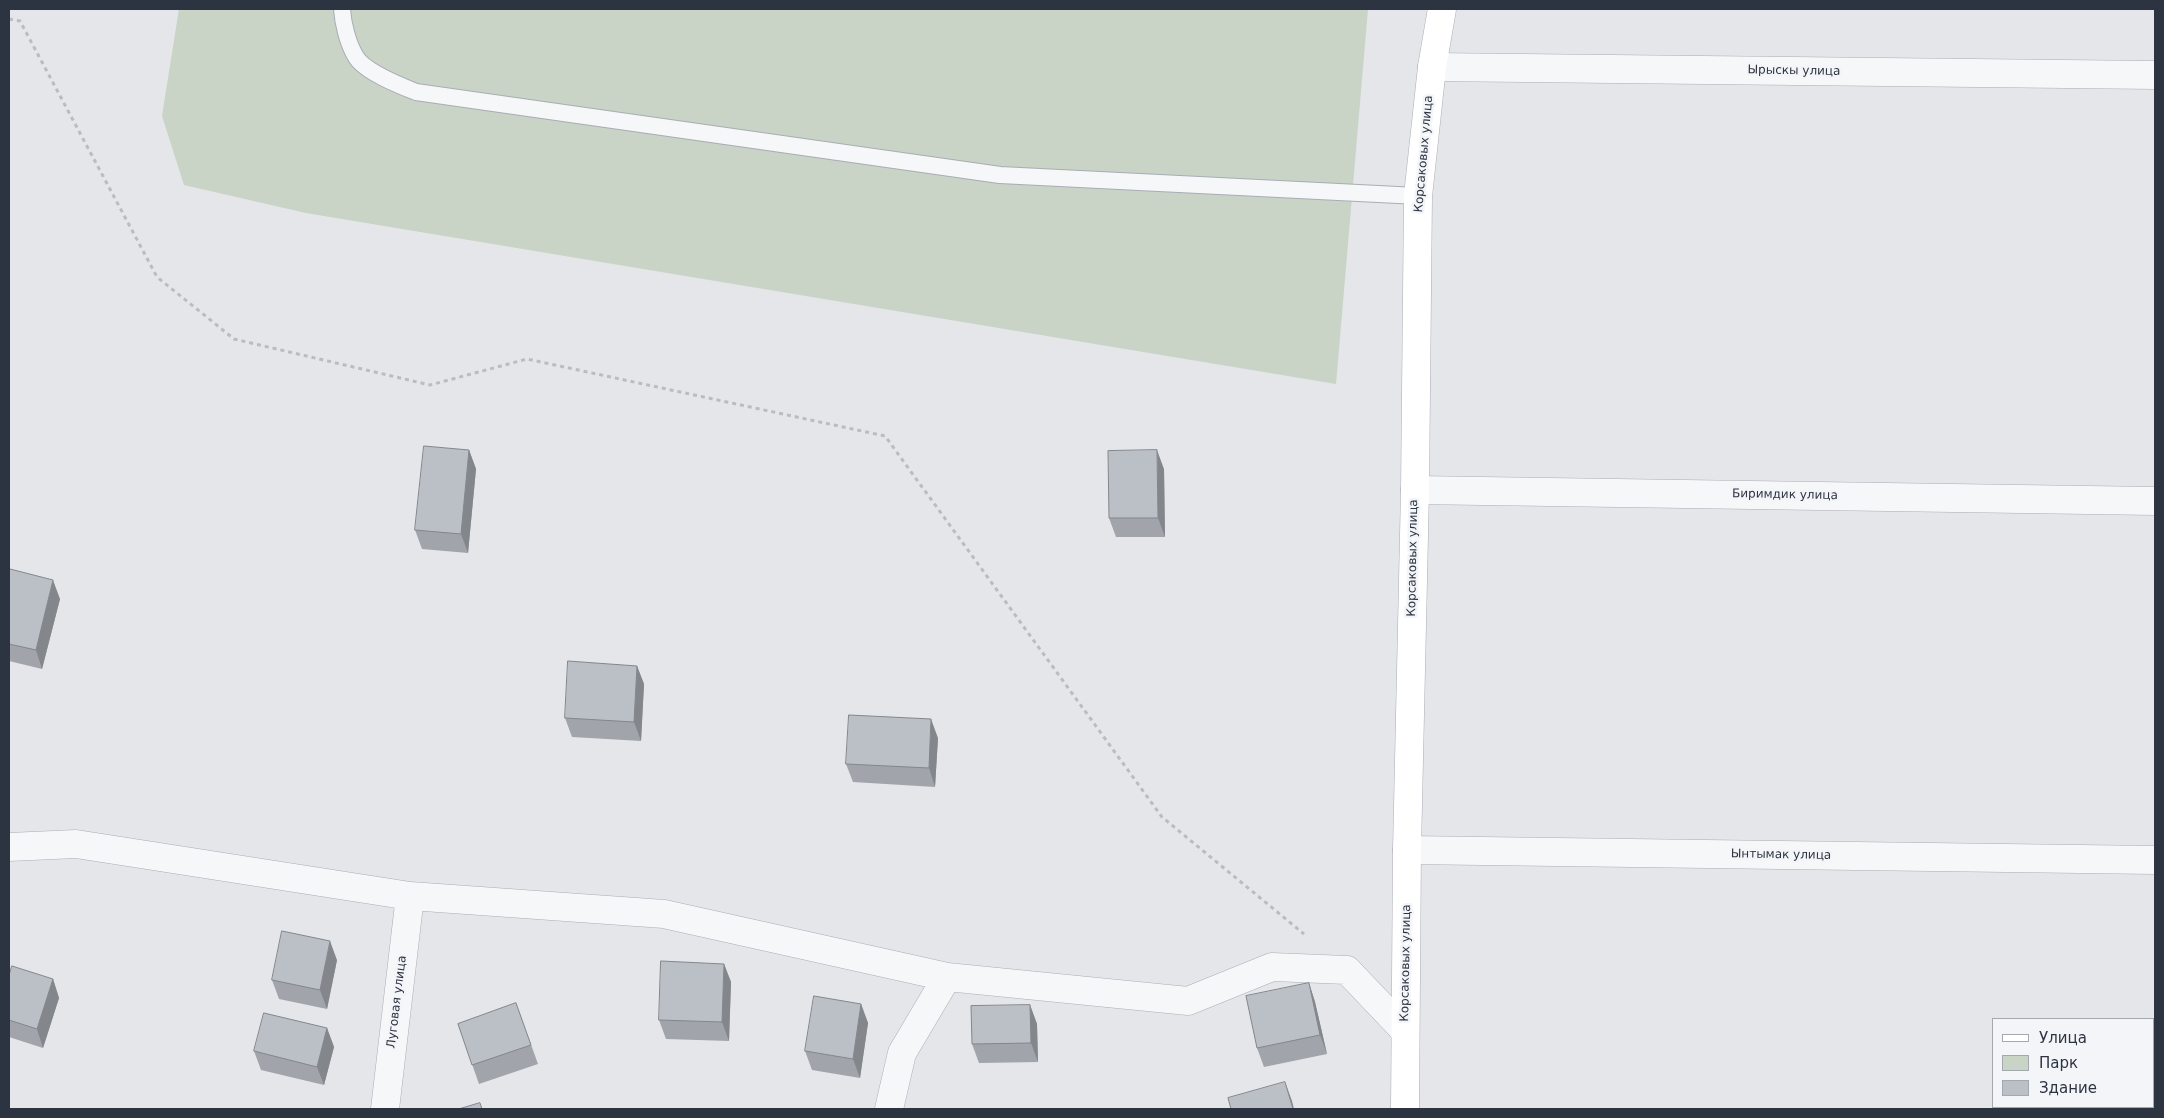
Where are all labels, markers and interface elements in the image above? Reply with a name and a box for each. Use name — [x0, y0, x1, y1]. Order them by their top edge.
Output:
street label: Ырыскы улица — [1747, 63, 1841, 79]
street label: Корсаковых улица — [1412, 95, 1436, 213]
street label: Биримдик улица — [1732, 487, 1838, 503]
street label: Корсаковых улица — [1405, 499, 1421, 617]
street label: Ынтымак улица — [1731, 847, 1831, 863]
street label: Корсаковых улица — [1398, 904, 1414, 1022]
street label: Луговая улица — [384, 955, 410, 1049]
legend — [1992, 1018, 2154, 1108]
text: Улица — [2039, 1029, 2087, 1047]
text: Парк — [2039, 1054, 2078, 1072]
text: Здание — [2039, 1079, 2097, 1097]

